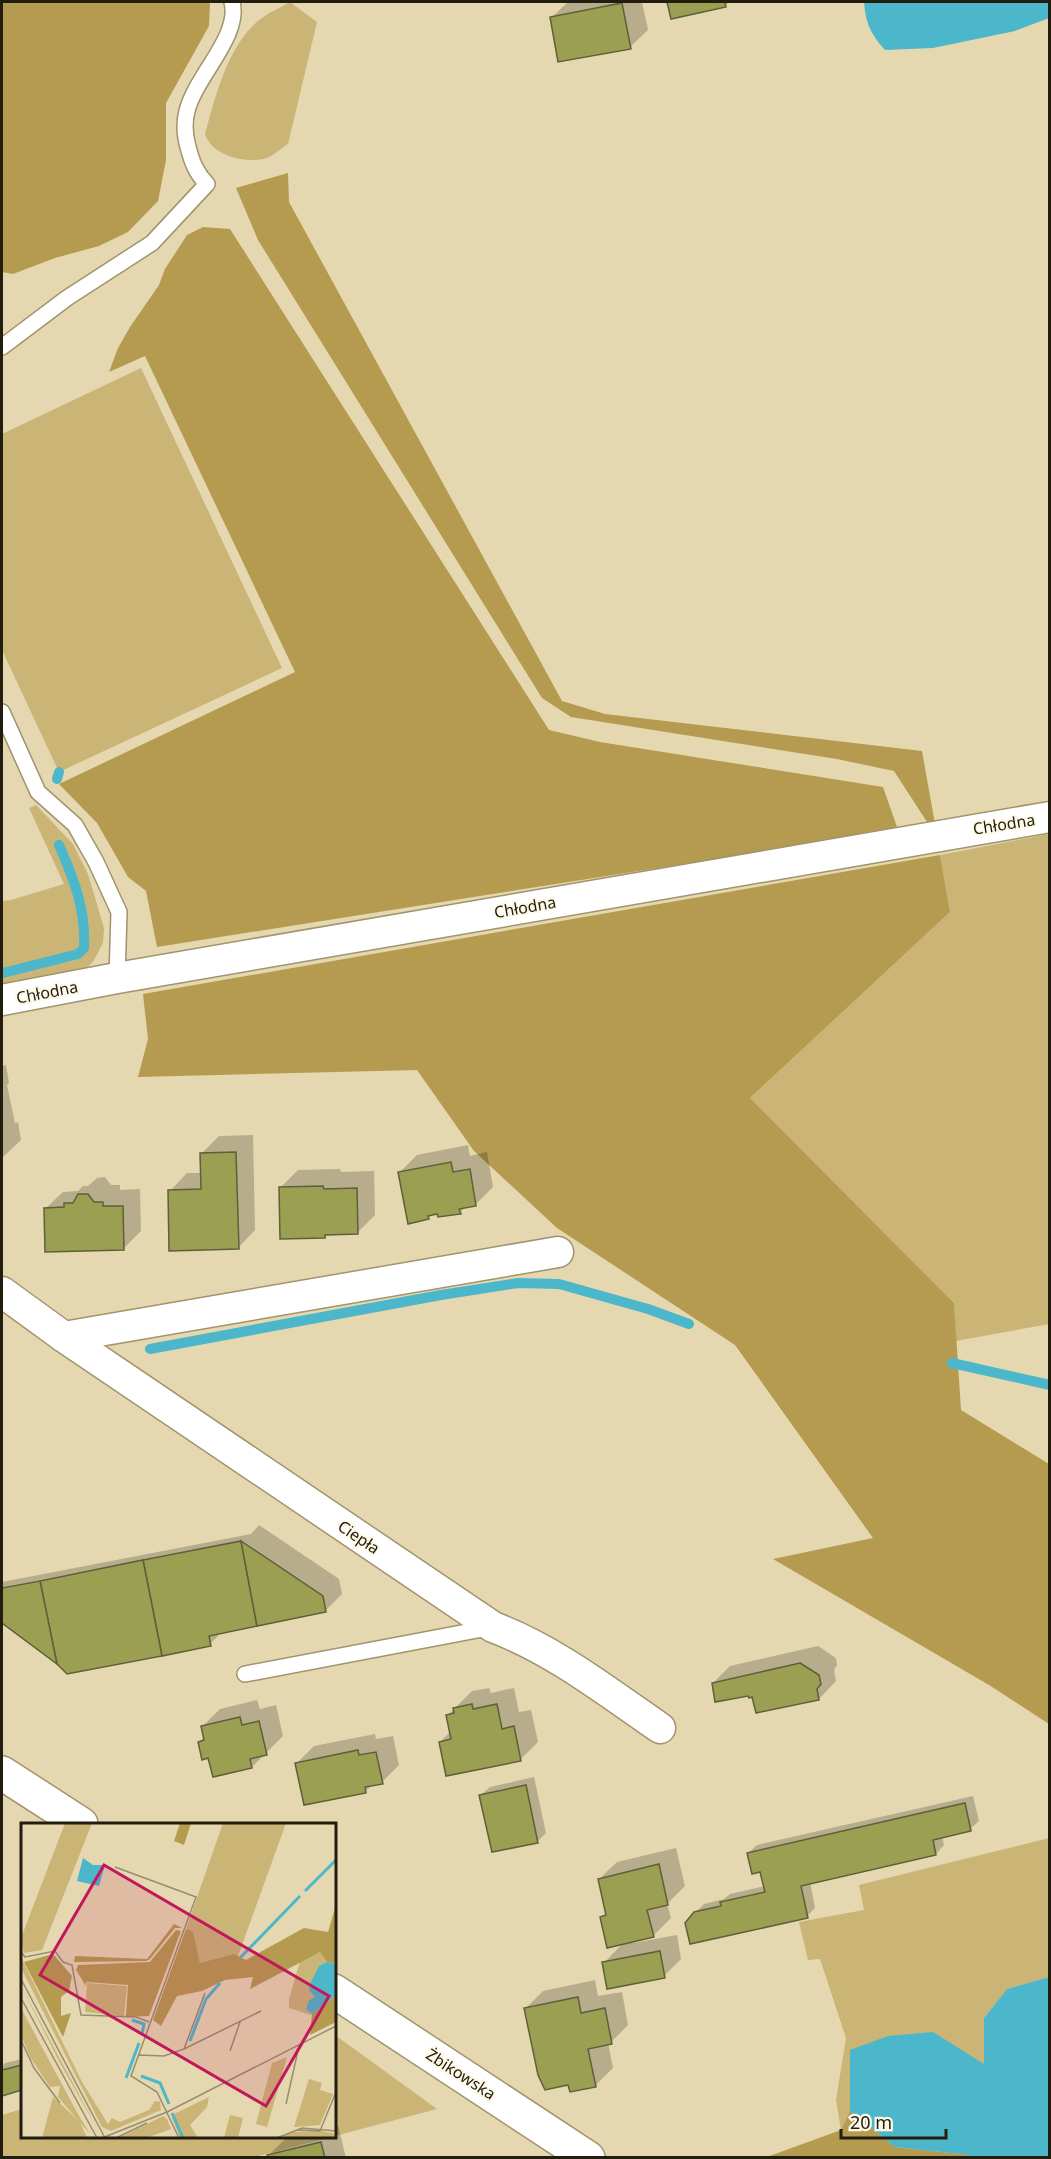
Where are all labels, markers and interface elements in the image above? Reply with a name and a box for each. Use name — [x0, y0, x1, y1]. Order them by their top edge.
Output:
street label: Chłodna — [971, 808, 1037, 840]
street label: Chłodna — [492, 891, 558, 923]
street label: Chłodna — [14, 975, 80, 1009]
street label: Ciepła — [334, 1515, 384, 1559]
inset map — [21, 1823, 336, 2138]
street label: Żbikowska — [422, 2043, 500, 2105]
scale bar — [841, 2102, 946, 2140]
text: 20 m — [850, 2110, 892, 2134]

